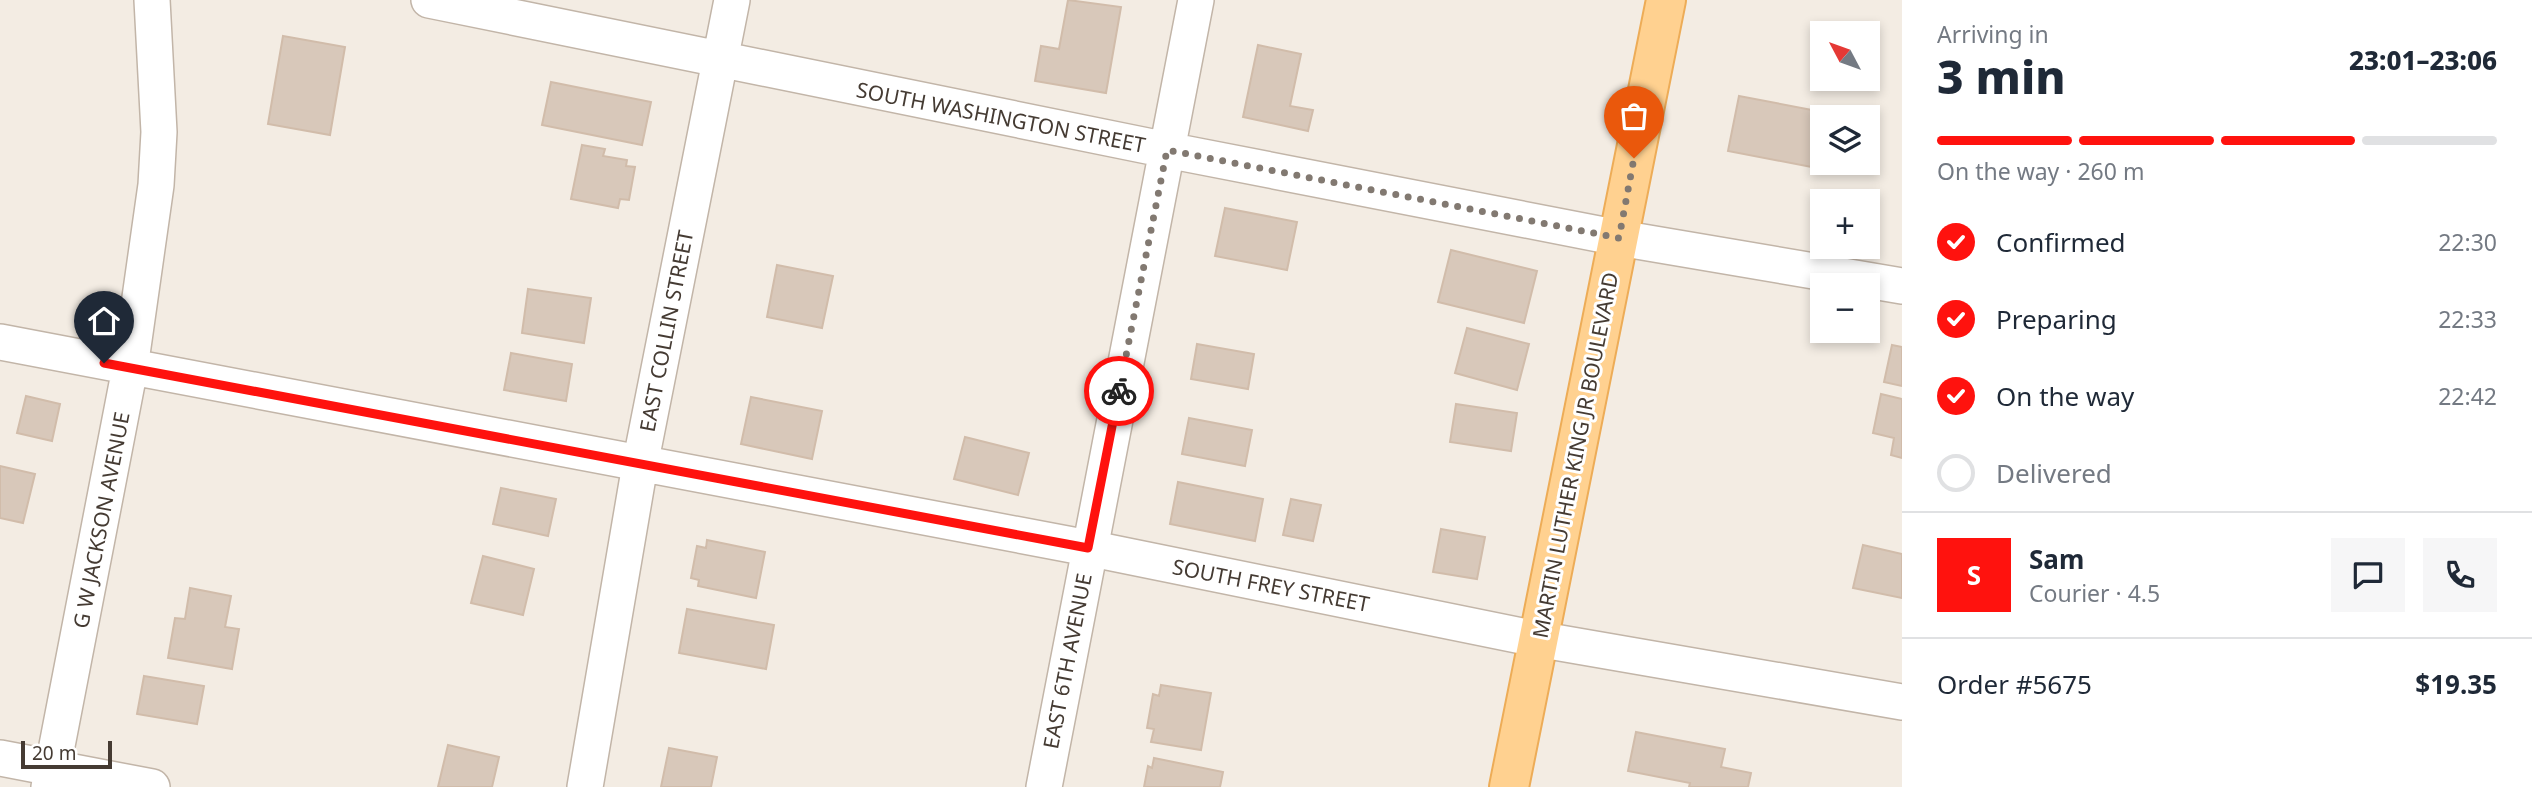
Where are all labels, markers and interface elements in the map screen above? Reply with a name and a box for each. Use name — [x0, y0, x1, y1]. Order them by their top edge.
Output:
text: Arriving in — [1937, 18, 2049, 50]
north arrow — [1810, 21, 1880, 91]
map controls — [1810, 21, 1880, 343]
text: 23:01–23:06 — [2349, 42, 2497, 78]
text: 3 min — [1937, 45, 2066, 107]
street label: SOUTH WASHINGTON STREET — [854, 75, 1148, 159]
pin — [1604, 86, 1664, 158]
icon: bag — [1615, 97, 1653, 135]
button: layers — [1810, 105, 1880, 175]
text: On the way · 260 m — [1937, 155, 2144, 187]
button: + — [1810, 189, 1880, 259]
icon: check — [1937, 223, 1975, 261]
text: Confirmed — [1996, 224, 2126, 260]
text: 22:30 — [2438, 226, 2497, 258]
street label: EAST COLLIN STREET — [633, 227, 699, 434]
street label: MARTIN LUTHER KING JR BOULEVARD — [1526, 270, 1624, 640]
button: − — [1810, 273, 1880, 343]
pin — [74, 291, 134, 363]
icon: check — [1937, 300, 1975, 338]
text: Preparing — [1996, 301, 2117, 337]
icon: home — [85, 302, 123, 340]
text: 22:33 — [2438, 303, 2497, 335]
courier — [1084, 356, 1154, 426]
icon: bike — [1100, 372, 1138, 410]
icon: check — [1937, 377, 1975, 415]
text: On the way — [1996, 378, 2134, 414]
text: 22:42 — [2438, 380, 2497, 412]
street label: G W JACKSON AVENUE — [66, 409, 136, 631]
text: Delivered — [1996, 455, 2112, 491]
button: chat — [2331, 538, 2405, 612]
button: phone — [2423, 538, 2497, 612]
text: Sam — [2029, 541, 2084, 577]
street label: SOUTH FREY STREET — [1170, 552, 1372, 618]
text: S — [1967, 557, 1981, 593]
street label: EAST 6TH AVENUE — [1036, 571, 1098, 751]
text: Courier · 4.5 — [2029, 577, 2160, 609]
text: Order #5675 — [1937, 666, 2092, 702]
text: $19.35 — [2415, 666, 2497, 702]
scale bar — [21, 738, 112, 770]
text: 20 m — [32, 740, 76, 766]

